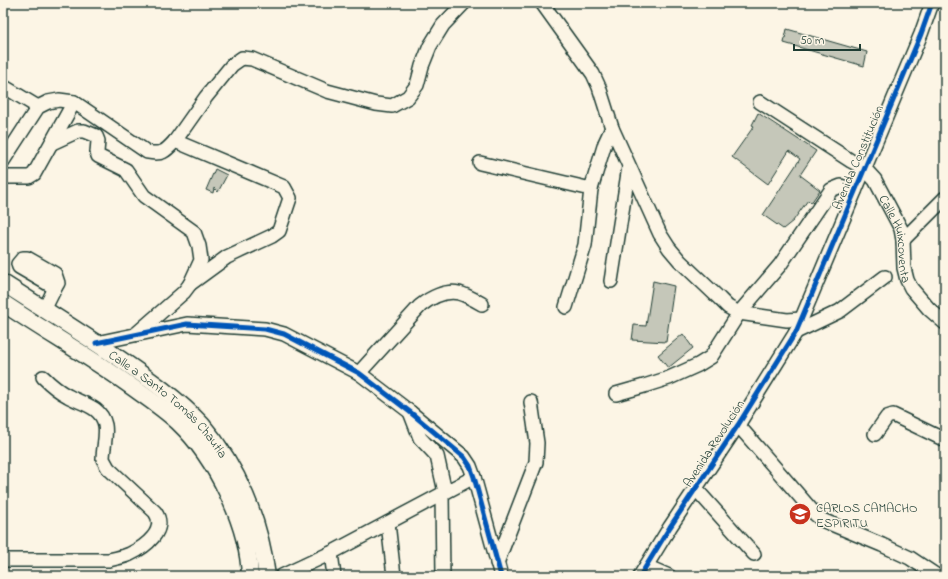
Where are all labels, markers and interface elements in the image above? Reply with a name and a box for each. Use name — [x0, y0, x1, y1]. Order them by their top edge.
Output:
scale bar — [794, 26, 860, 52]
text: 50 m — [800, 32, 824, 50]
street label: Avenida Constitución — [828, 102, 889, 213]
street label: Calle Huixcoventa — [873, 192, 915, 285]
street label: Calle a Santo Tomás Chautla — [104, 346, 232, 462]
street label: Avenida Revolución — [679, 396, 750, 491]
place label: CARLOS CAMACHO ESPIRITU — [816, 499, 918, 533]
school or university icon: CARLOS CAMACHO ESPIRITU — [787, 501, 813, 527]

